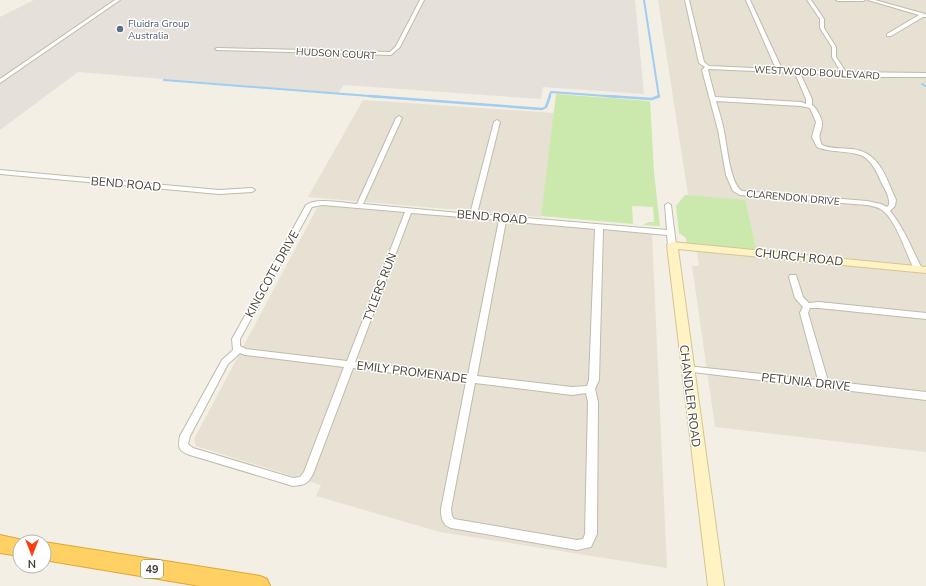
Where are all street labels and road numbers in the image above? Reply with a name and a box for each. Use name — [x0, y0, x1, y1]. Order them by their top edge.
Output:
street label: HUDSON COURT — [296, 45, 376, 63]
street label: WESTWOOD BOULEVARD — [754, 63, 880, 83]
street label: BEND ROAD — [90, 173, 162, 195]
street label: CLARENDON DRIVE — [746, 187, 840, 209]
street label: BEND ROAD — [456, 206, 528, 228]
street label: KINGCOTE DRIVE — [241, 228, 303, 320]
street label: CHURCH ROAD — [754, 244, 844, 270]
street label: TYLERS RUN — [360, 250, 400, 324]
street label: CHANDLER ROAD — [676, 344, 704, 448]
street label: EMILY PROMENADE — [356, 357, 468, 387]
street label: PETUNIA DRIVE — [761, 369, 851, 395]
road number: 49 — [141, 560, 163, 578]

